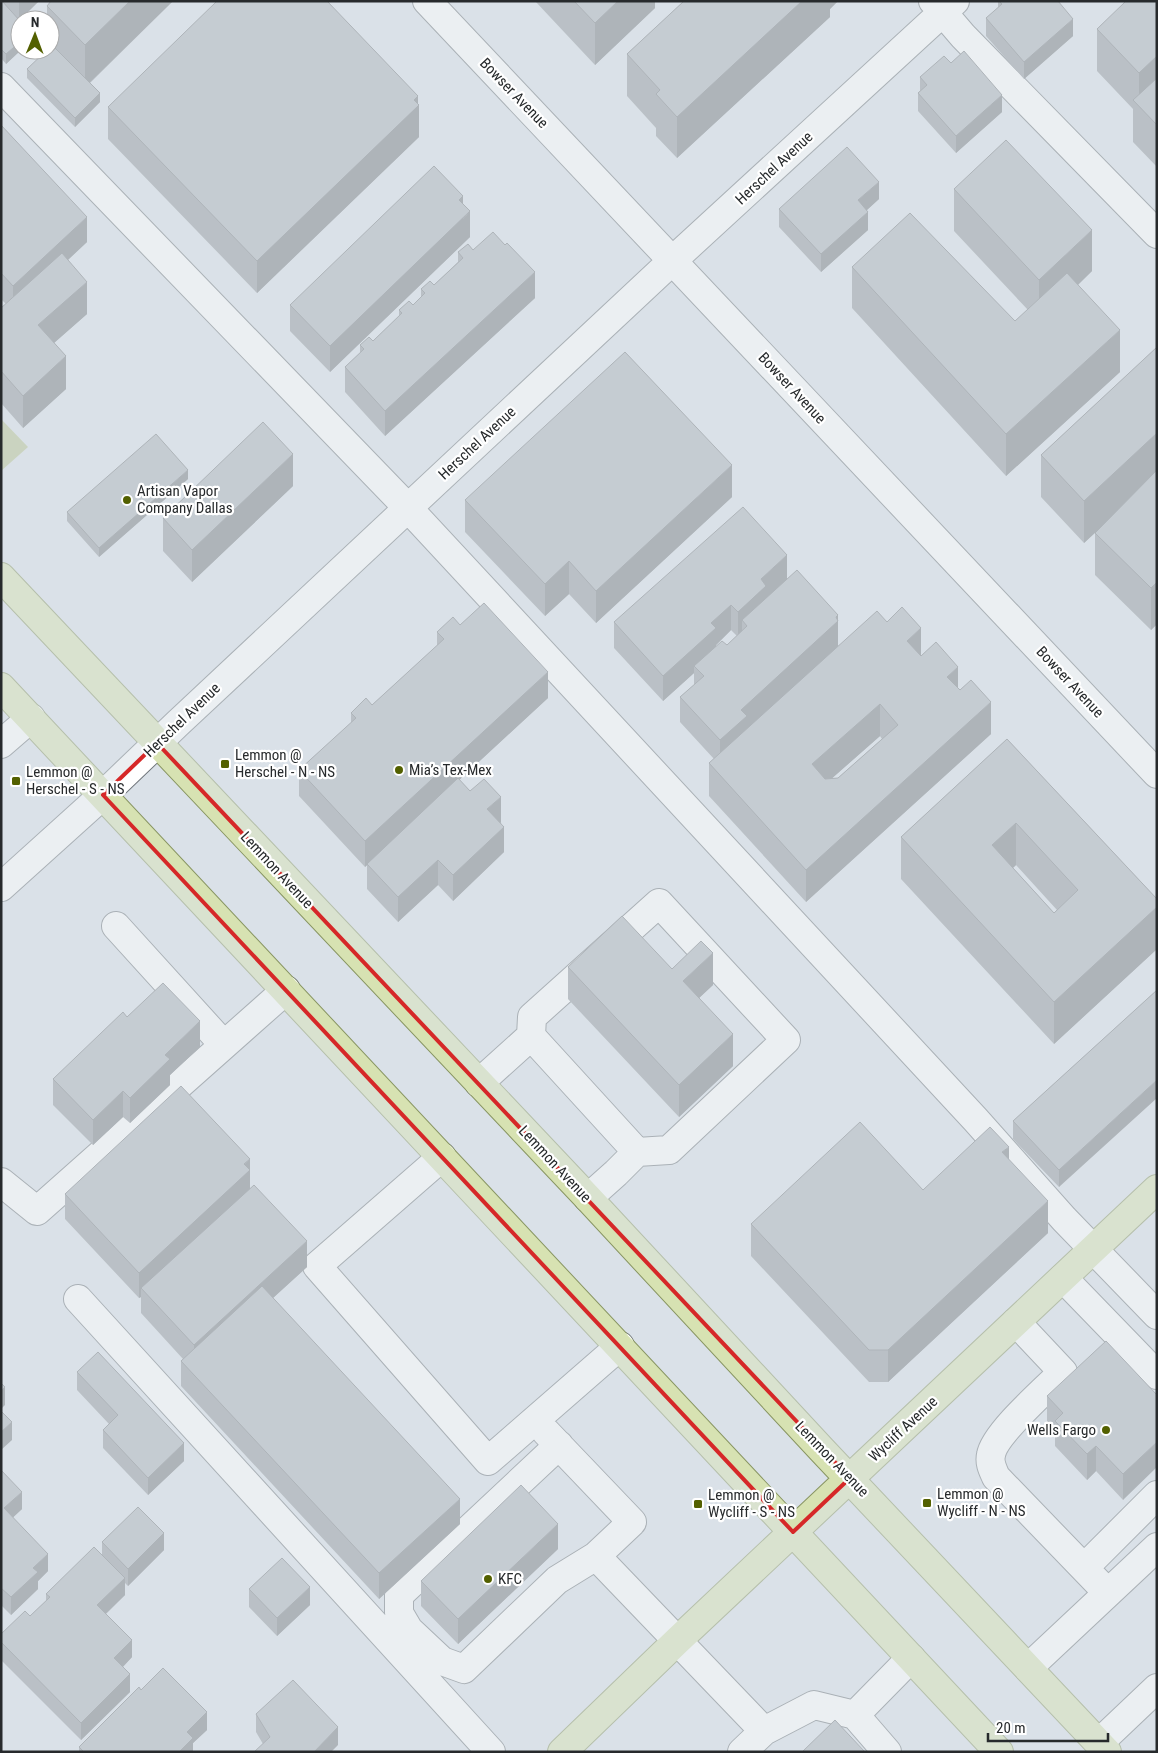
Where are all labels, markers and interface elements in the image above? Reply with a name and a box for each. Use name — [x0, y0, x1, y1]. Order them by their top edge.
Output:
north arrow — [10, 10, 60, 60]
text: N — [31, 14, 40, 30]
street label: Bowser Avenue — [476, 54, 552, 132]
street label: Herschel Avenue — [732, 128, 816, 208]
street label: Bowser Avenue — [755, 349, 829, 427]
street label: Herschel Avenue — [435, 403, 519, 483]
place label: Artisan Vapor Company Dallas — [137, 482, 233, 517]
marker: Artisan Vapor Company Dallas — [121, 494, 133, 506]
street label: Bowser Avenue — [1033, 643, 1107, 721]
street label: Herschel Avenue — [140, 679, 224, 761]
place label: Lemmon @ Herschel - N - NS — [235, 746, 335, 781]
marker: Lemmon @ Herschel - N - NS — [219, 758, 231, 770]
place label: Mia’s Tex-Mex — [409, 761, 492, 779]
place label: Lemmon @ Herschel - S - NS — [26, 763, 125, 798]
marker: Mia’s Tex-Mex — [393, 764, 405, 776]
marker: Lemmon @ Herschel - S - NS — [10, 775, 22, 787]
street label: Lemmon Avenue — [237, 828, 317, 912]
street label: Lemmon Avenue — [515, 1122, 595, 1206]
street label: Wycliff Avenue — [865, 1393, 941, 1465]
street label: Lemmon Avenue — [791, 1417, 873, 1501]
place label: Wells Fargo — [1027, 1421, 1096, 1439]
marker: Wells Fargo — [1100, 1424, 1112, 1436]
place label: Lemmon @ Wycliff - N - NS — [937, 1485, 1026, 1520]
place label: Lemmon @ Wycliff - S - NS — [708, 1486, 795, 1521]
marker: Lemmon @ Wycliff - N - NS — [921, 1497, 933, 1509]
marker: Lemmon @ Wycliff - S - NS — [692, 1498, 704, 1510]
place label: KFC — [498, 1570, 522, 1588]
marker: KFC — [482, 1573, 494, 1585]
scale bar — [988, 1710, 1108, 1742]
text: 20 m — [996, 1719, 1026, 1737]

